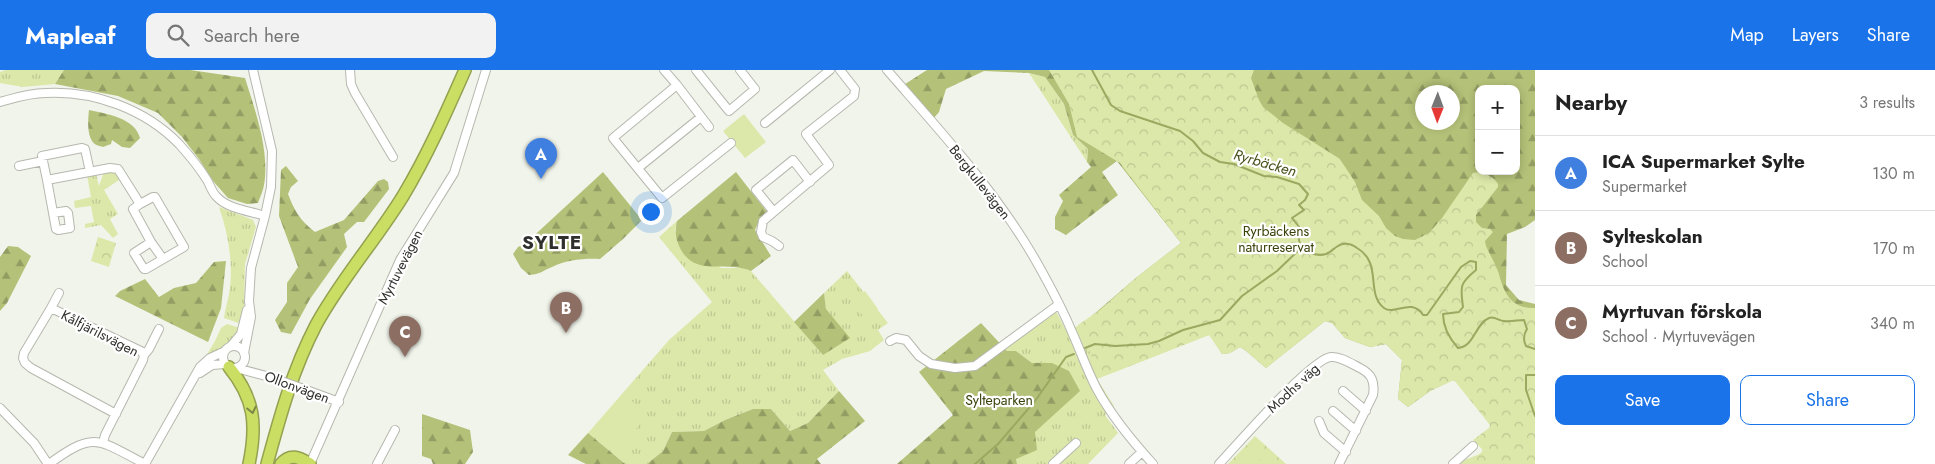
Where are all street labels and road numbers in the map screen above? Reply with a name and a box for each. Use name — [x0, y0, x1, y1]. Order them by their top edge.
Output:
street label: Bergkullevägen — [944, 140, 1016, 224]
street label: Myrtuvevägen — [373, 226, 427, 308]
street label: Kålfjärilsvägen — [58, 305, 142, 361]
street label: Modhs väg — [1262, 358, 1324, 418]
street label: Ollonvägen — [262, 366, 332, 408]

